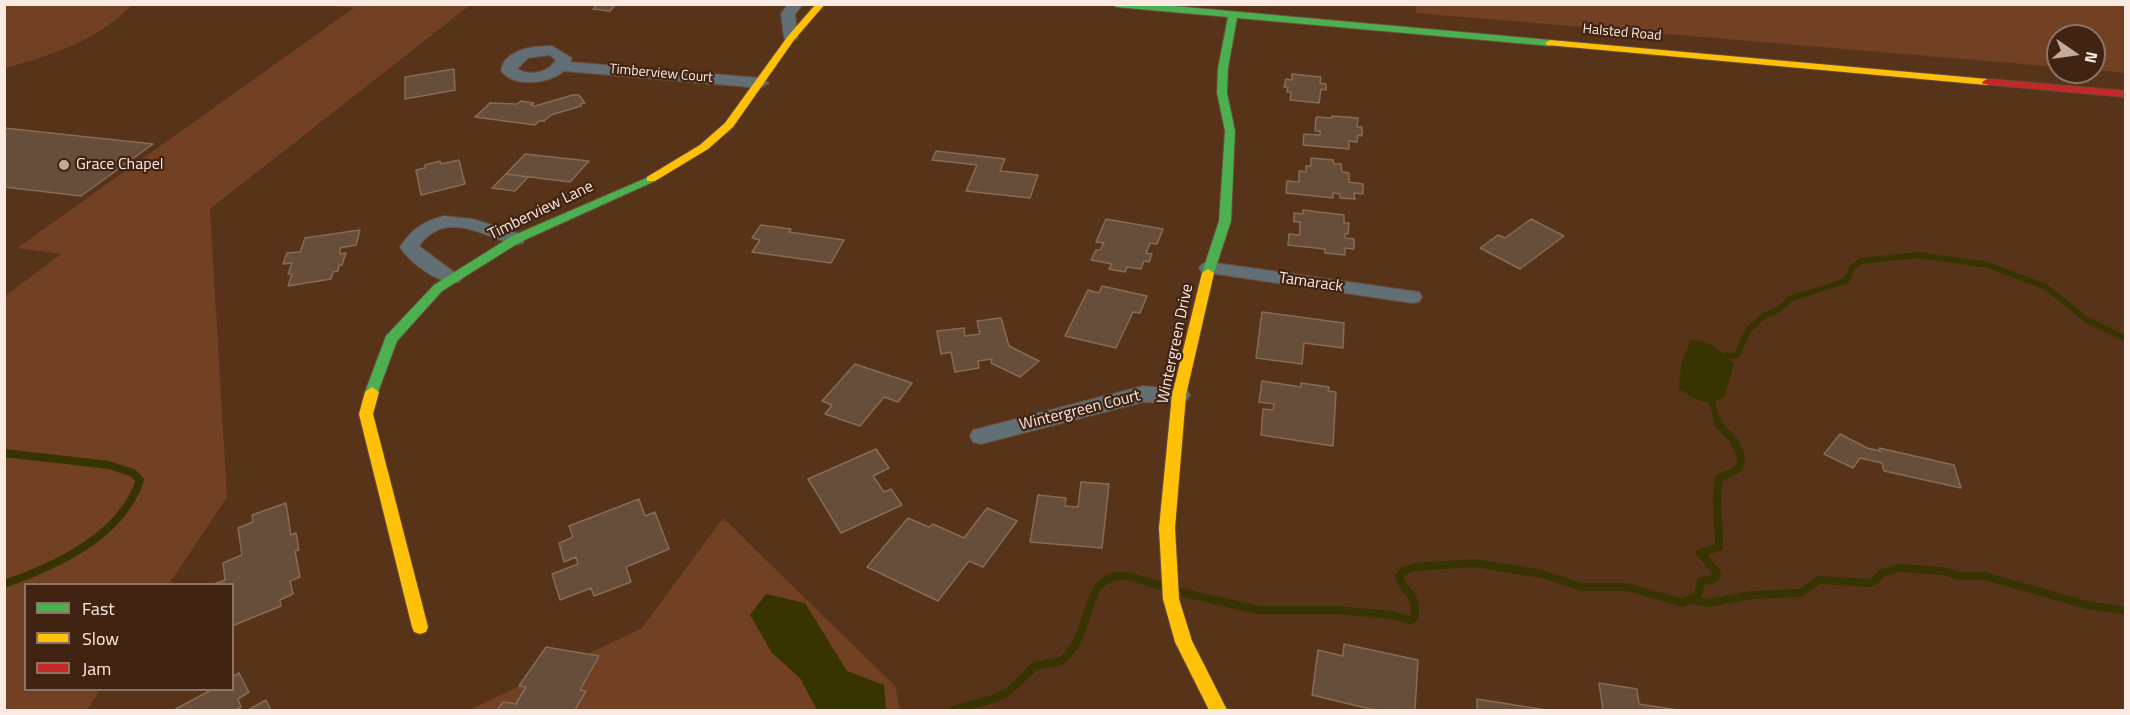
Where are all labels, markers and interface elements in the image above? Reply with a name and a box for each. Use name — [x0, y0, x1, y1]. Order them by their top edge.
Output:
street label: Halsted Road — [1582, 21, 1662, 45]
north arrow — [2046, 24, 2106, 84]
text: N — [2079, 49, 2105, 66]
street label: Timberview Court — [608, 61, 714, 87]
place label: Grace Chapel — [76, 155, 163, 175]
marker: Grace Chapel — [57, 158, 71, 172]
street label: Timberview Lane — [485, 177, 597, 245]
street label: Tamarack — [1278, 269, 1344, 297]
street label: Wintergreen Drive — [1154, 282, 1198, 406]
street label: Wintergreen Court — [1018, 387, 1142, 435]
legend — [24, 583, 234, 691]
text: Fast — [82, 595, 115, 622]
text: Slow — [82, 625, 119, 652]
text: Jam — [82, 655, 111, 682]

